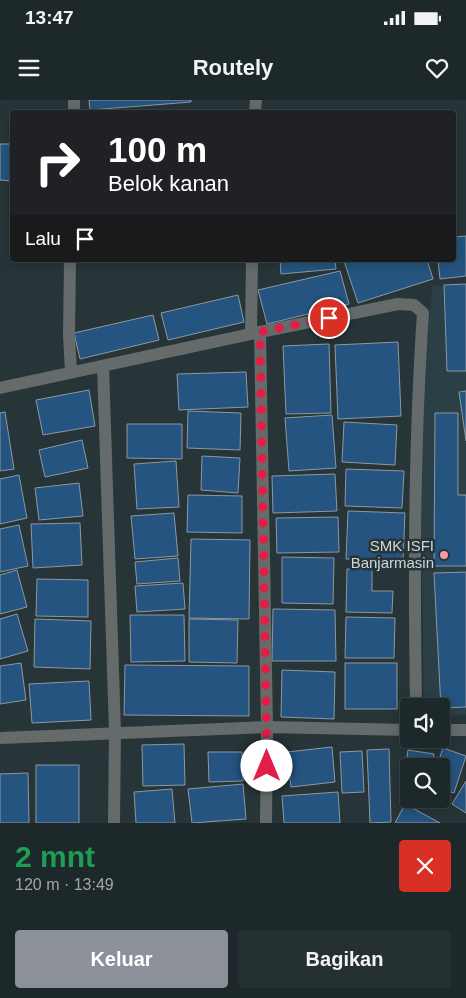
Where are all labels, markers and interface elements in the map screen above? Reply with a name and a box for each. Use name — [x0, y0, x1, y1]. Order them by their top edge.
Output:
text: 13:47 — [25, 7, 74, 28]
icon: menu — [15, 54, 43, 82]
icon: heart — [423, 54, 451, 82]
text: Routely — [193, 55, 273, 80]
icon: right — [25, 130, 90, 195]
text: 100 m — [108, 130, 207, 169]
text: Belok kanan — [108, 171, 229, 196]
icon: arrive — [71, 225, 99, 253]
text: Lalu — [25, 228, 61, 249]
pin — [308, 297, 350, 339]
icon: arrive — [315, 304, 343, 332]
place label: SMK ISFI Banjarmasin — [351, 537, 434, 571]
marker: SMK ISFI Banjarmasin — [438, 549, 450, 561]
map controls — [400, 698, 450, 808]
button: sound — [400, 698, 450, 748]
position arrow — [240, 739, 292, 791]
button: search — [400, 758, 450, 808]
text: 2 mnt — [15, 840, 95, 873]
button: close — [399, 840, 451, 892]
text: 120 m · 13:49 — [15, 876, 114, 893]
button: Keluar — [15, 930, 228, 988]
button: Bagikan — [238, 930, 451, 988]

